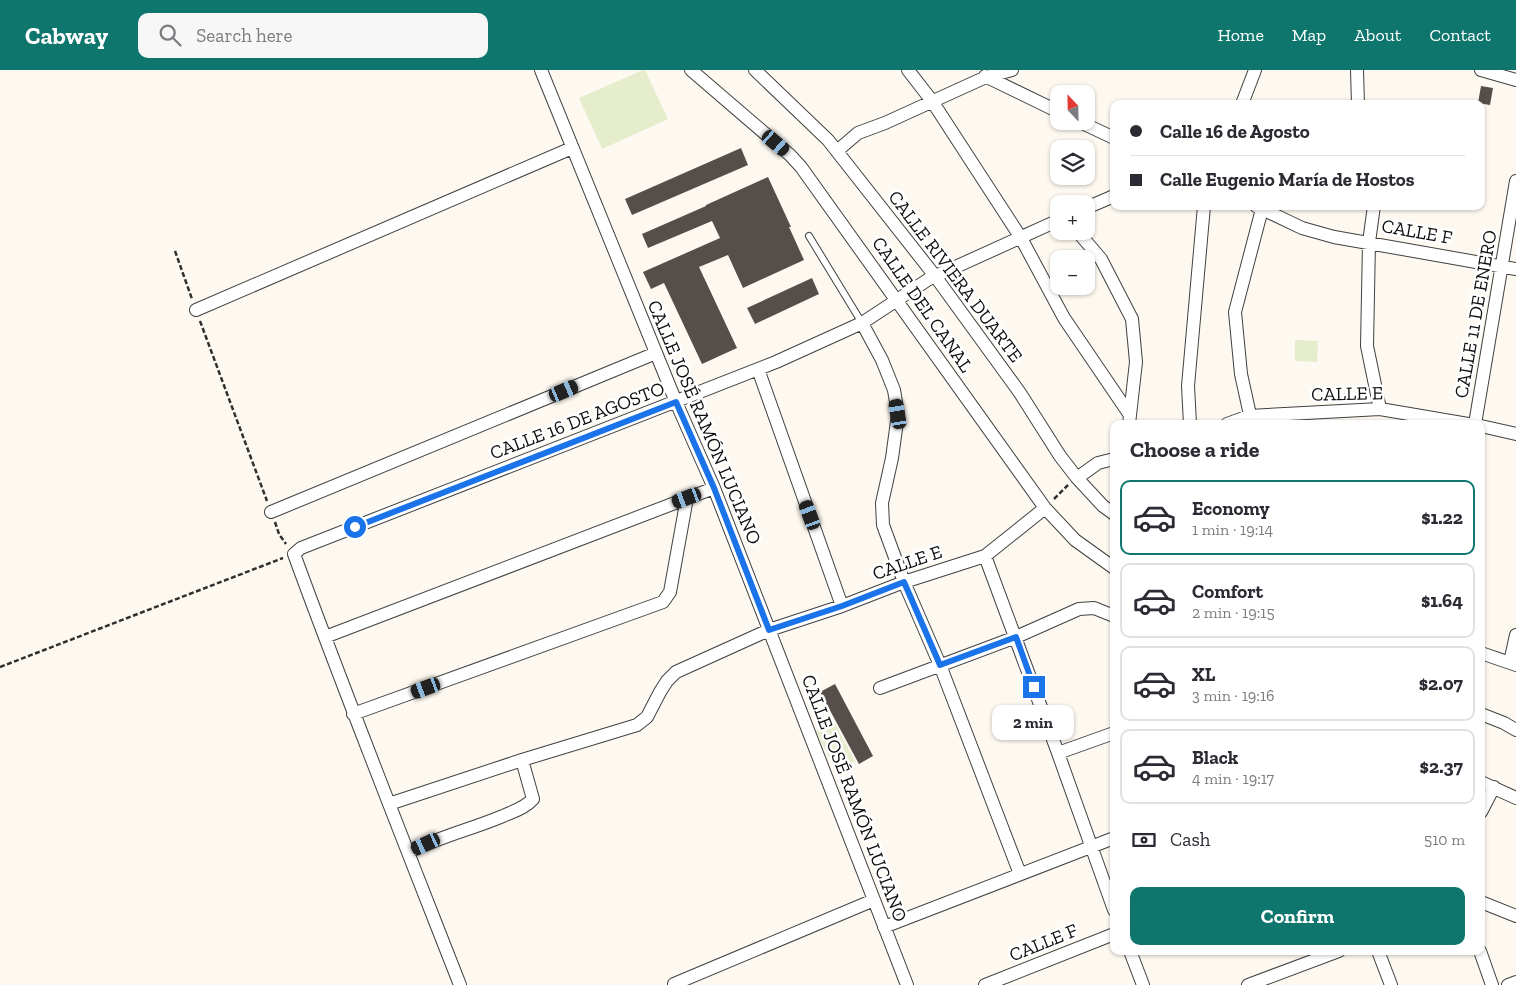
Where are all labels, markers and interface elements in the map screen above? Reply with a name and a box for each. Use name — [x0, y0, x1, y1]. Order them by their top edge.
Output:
search box — [138, 13, 488, 58]
text: Cabway — [25, 21, 108, 50]
icon: search — [156, 21, 184, 49]
text: Search here — [196, 24, 292, 47]
text: Home — [1217, 24, 1264, 46]
text: Map — [1292, 24, 1326, 46]
text: About — [1354, 24, 1401, 46]
text: Contact — [1429, 24, 1491, 46]
north arrow — [1050, 85, 1095, 130]
map controls — [1050, 85, 1095, 295]
text: Calle 16 de Agosto — [1160, 120, 1310, 143]
car — [759, 127, 792, 159]
button: layers — [1050, 140, 1095, 185]
text: Calle Eugenio María de Hostos — [1160, 168, 1415, 191]
street label: CALLE RIVIERA DUARTE — [884, 186, 1028, 367]
button: + — [1050, 195, 1095, 240]
street label: CALLE F — [1380, 214, 1454, 249]
street label: CALLE 11 DE ENERO — [1449, 228, 1502, 400]
street label: CALLE DEL CANAL — [867, 232, 978, 377]
button: − — [1050, 250, 1095, 295]
street label: CALLE JOSÉ RAMÓN LUCIANO — [643, 297, 767, 548]
street label: CALLE 16 DE AGOSTO — [487, 377, 668, 464]
car — [547, 378, 580, 404]
street label: CALLE E — [1311, 381, 1383, 406]
car — [888, 398, 907, 430]
text: Choose a ride — [1130, 436, 1260, 463]
car — [670, 486, 703, 510]
icon: car — [1132, 495, 1177, 540]
text: Economy — [1192, 497, 1270, 520]
car — [797, 498, 822, 532]
text: $1.22 — [1421, 506, 1463, 529]
route start — [344, 516, 366, 538]
text: 1 min · 19:14 — [1192, 520, 1273, 539]
street label: CALLE E — [869, 540, 945, 585]
icon: car — [1132, 578, 1177, 623]
text: Comfort — [1192, 580, 1263, 603]
text: $1.64 — [1421, 589, 1463, 612]
text: 2 min · 19:15 — [1192, 603, 1275, 622]
icon: car — [1132, 661, 1177, 706]
text: XL — [1192, 663, 1215, 686]
street label: CALLE JOSÉ RAMÓN LUCIANO — [797, 671, 912, 925]
text: $2.07 — [1419, 672, 1463, 695]
car — [409, 676, 442, 700]
route end — [1023, 676, 1045, 698]
text: 3 min · 19:16 — [1192, 686, 1275, 705]
callout: 2 min — [993, 704, 1075, 740]
text: 2 min — [1013, 713, 1053, 732]
icon: car — [1132, 744, 1177, 789]
text: Black — [1192, 746, 1238, 769]
text: $2.37 — [1420, 755, 1463, 778]
text: 4 min · 19:17 — [1192, 769, 1274, 788]
icon: cash — [1130, 826, 1158, 854]
text: Cash — [1170, 828, 1210, 851]
text: 510 m — [1424, 830, 1465, 849]
car — [409, 831, 442, 857]
button: Confirm — [1130, 887, 1465, 945]
street label: CALLE F — [1006, 918, 1081, 966]

